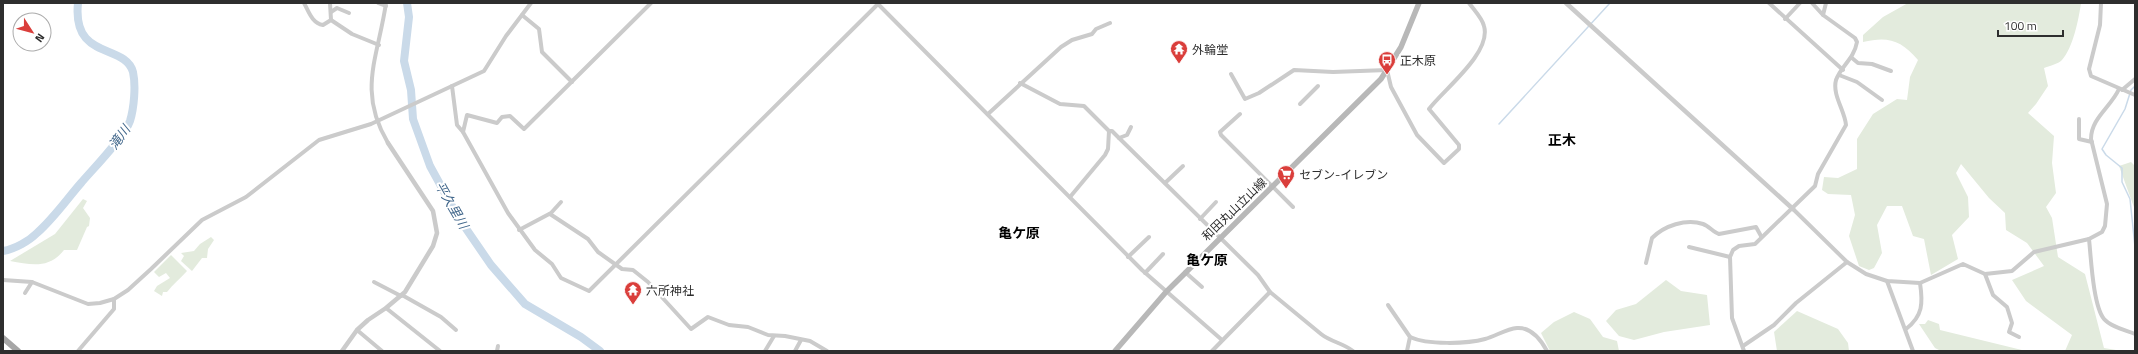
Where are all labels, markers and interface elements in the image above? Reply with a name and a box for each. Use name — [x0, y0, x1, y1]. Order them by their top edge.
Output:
north arrow — [12, 12, 52, 52]
scale bar — [1998, 12, 2063, 38]
text: 100 m — [2004, 16, 2037, 35]
text: N — [31, 30, 49, 46]
temple icon: 外輪堂 — [1169, 39, 1189, 64]
place label: 外輪堂 — [1192, 40, 1228, 59]
bus stop icon: 正木原 — [1377, 50, 1397, 75]
place label: 正木原 — [1400, 51, 1436, 70]
water label: 滝川 — [103, 119, 136, 153]
district label: 正木 — [1548, 129, 1576, 150]
supermarket icon: セブン-イレブン — [1276, 164, 1296, 189]
place label: セブン-イレブン — [1299, 165, 1388, 184]
street label: 和田丸山立山線 — [1197, 173, 1271, 245]
water label: 平久里川 — [430, 177, 475, 234]
district label: 亀ケ原 — [998, 222, 1040, 243]
district label: 亀ケ原 — [1186, 249, 1228, 270]
temple icon: 六所神社 — [623, 280, 643, 305]
place label: 六所神社 — [646, 281, 694, 300]

